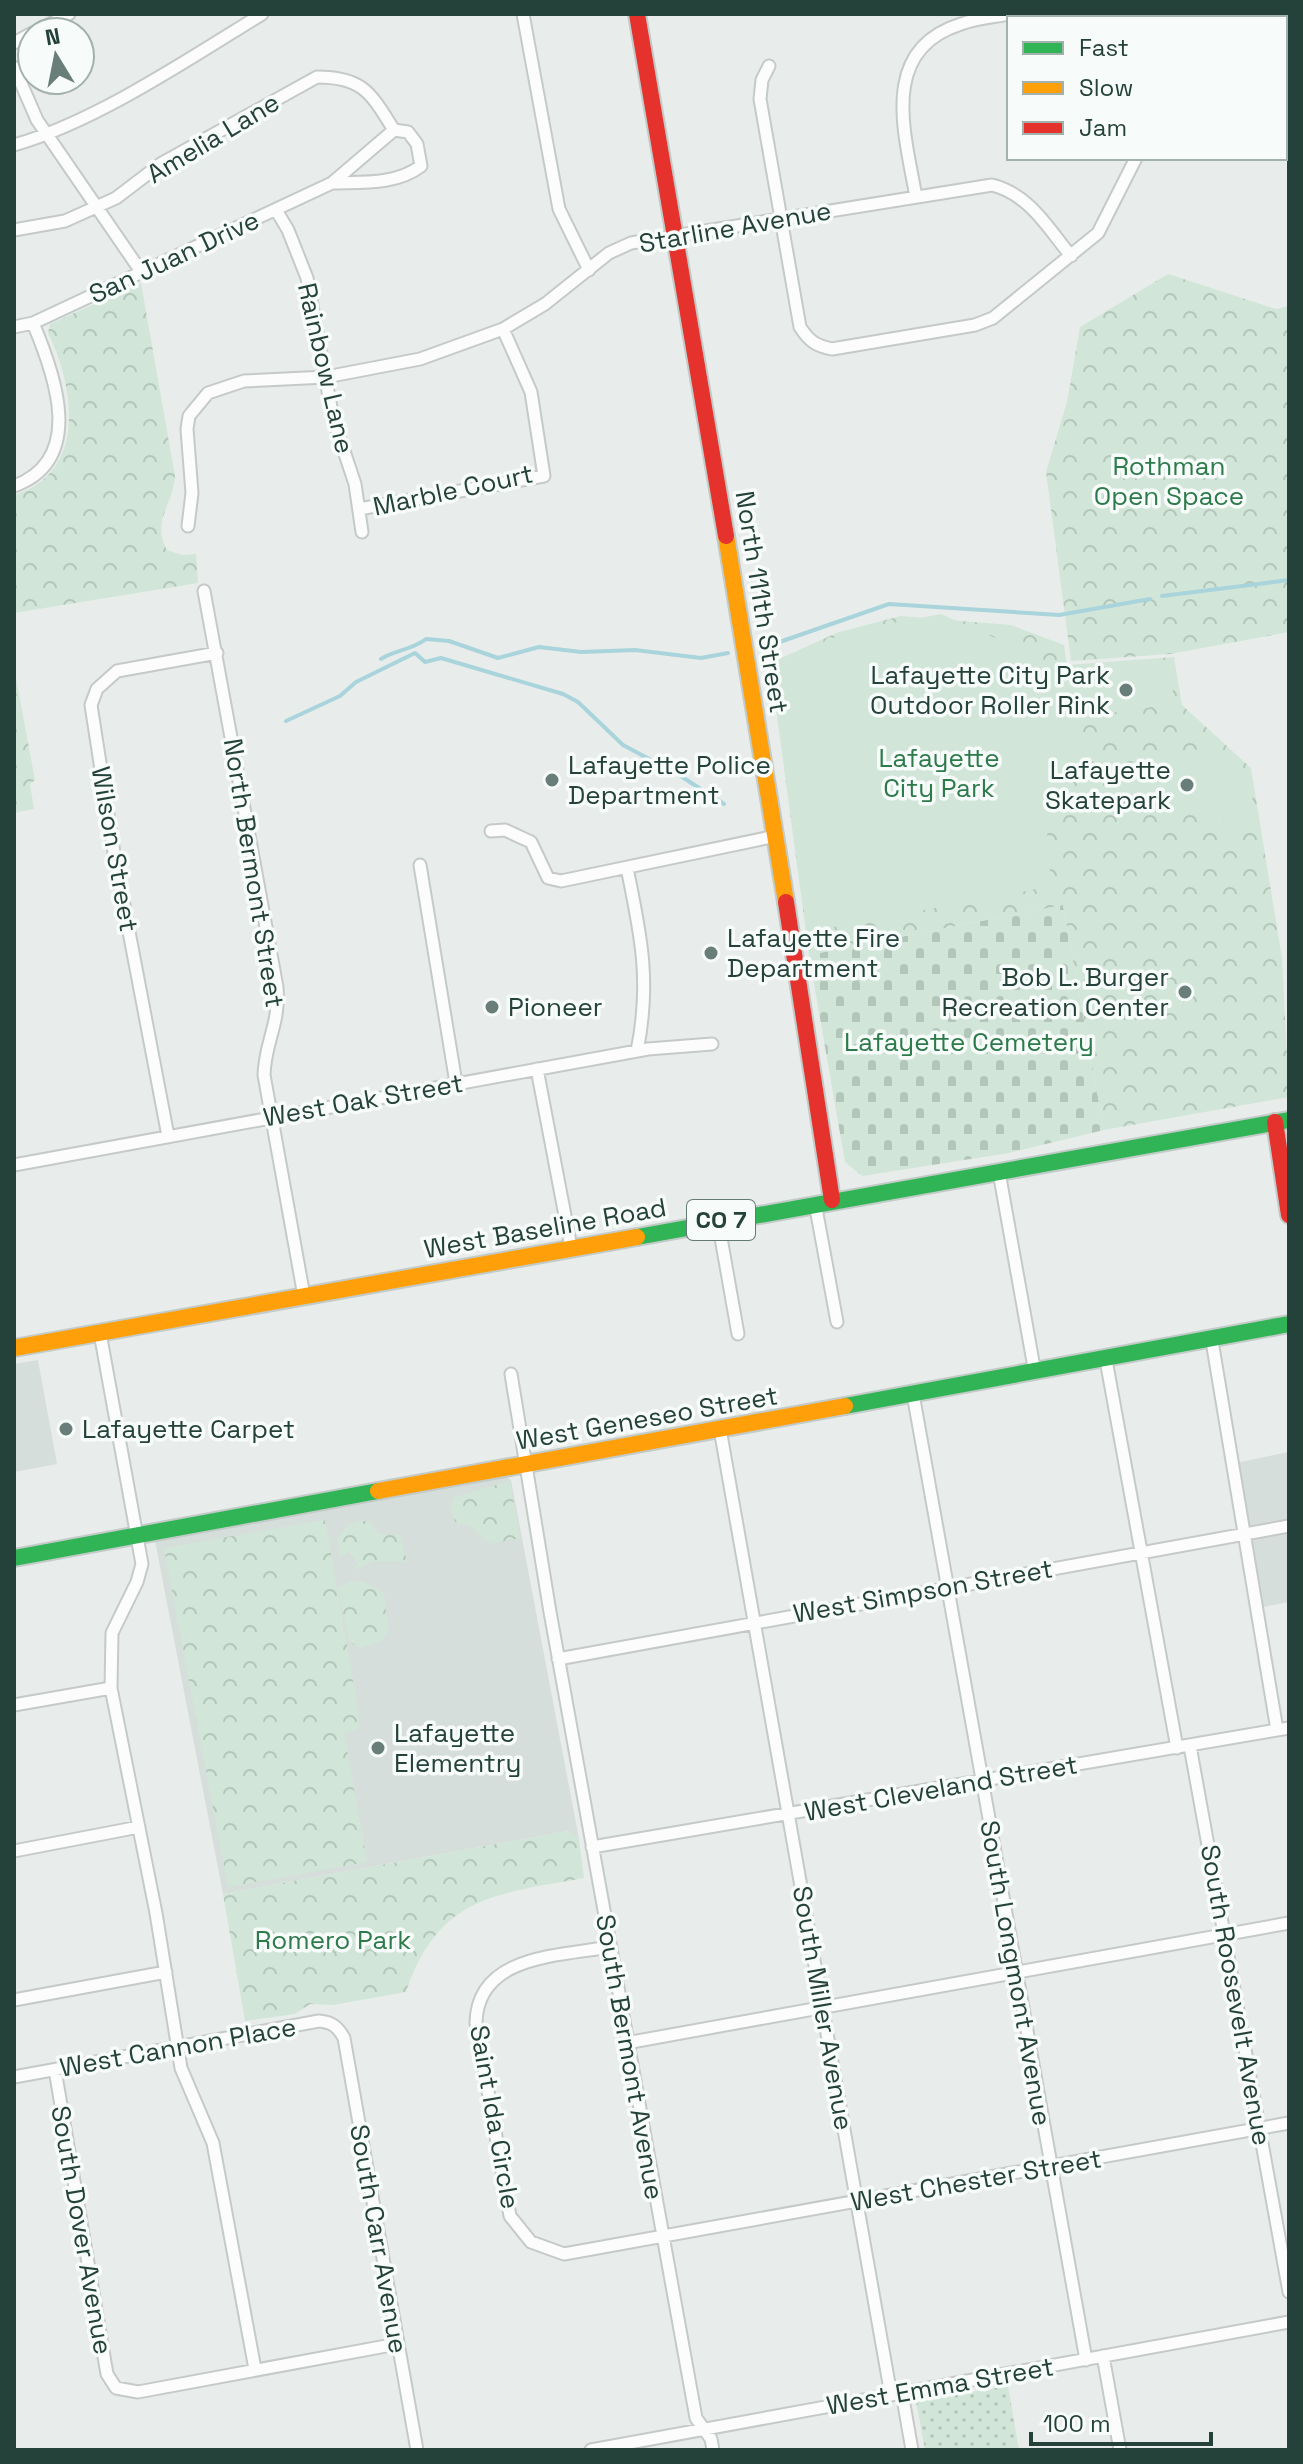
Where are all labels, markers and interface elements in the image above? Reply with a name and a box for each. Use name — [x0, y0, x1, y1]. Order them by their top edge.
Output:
north arrow — [16, 16, 96, 96]
legend — [1007, 16, 1287, 160]
text: N — [43, 21, 62, 51]
text: Fast — [1079, 32, 1129, 63]
text: Slow — [1079, 72, 1133, 103]
street label: Amelia Lane — [140, 85, 286, 191]
text: Jam — [1079, 112, 1127, 143]
street label: Starline Avenue — [636, 193, 834, 261]
street label: San Juan Drive — [83, 203, 265, 311]
street label: Rainbow Lane — [290, 279, 362, 457]
park label: Rothman Open Space — [1094, 449, 1244, 513]
street label: Marble Court — [370, 456, 536, 524]
street label: North 111th Street — [728, 489, 796, 715]
place label: Lafayette City Park Outdoor Roller Rink — [870, 658, 1110, 722]
marker: Lafayette City Park Outdoor Roller Rink — [1117, 681, 1135, 699]
street label: North Bermont Street — [216, 736, 292, 1010]
park label: Lafayette City Park — [878, 741, 1000, 805]
place label: Lafayette Police Department — [568, 748, 771, 812]
place label: Lafayette Skatepark — [1045, 753, 1171, 817]
street label: Wilson Street — [84, 764, 146, 934]
marker: Lafayette Police Department — [543, 771, 561, 789]
marker: Lafayette Skatepark — [1178, 776, 1196, 794]
place label: Lafayette Fire Department — [727, 921, 900, 985]
marker: Lafayette Fire Department — [702, 944, 720, 962]
place label: Bob L. Burger Recreation Center — [941, 960, 1169, 1024]
marker: Bob L. Burger Recreation Center — [1176, 983, 1194, 1001]
place label: Pioneer — [508, 990, 603, 1024]
marker: Pioneer — [483, 998, 501, 1016]
park label: Lafayette Cemetery — [844, 1025, 1094, 1059]
street label: West Oak Street — [260, 1066, 466, 1134]
street label: West Baseline Road — [421, 1190, 669, 1266]
road number: CO 7 — [687, 1200, 755, 1240]
street label: West Geneseo Street — [514, 1378, 780, 1458]
place label: Lafayette Carpet — [82, 1412, 295, 1446]
marker: Lafayette Carpet — [57, 1420, 75, 1438]
street label: West Simpson Street — [791, 1551, 1055, 1631]
place label: Lafayette Elementry — [394, 1716, 521, 1780]
marker: Lafayette Elementry — [369, 1739, 387, 1757]
street label: West Cleveland Street — [802, 1747, 1080, 1829]
street label: South Longmont Avenue — [972, 1818, 1060, 2128]
street label: South Roosevelt Avenue — [1193, 1842, 1279, 2148]
street label: South Miller Avenue — [785, 1883, 861, 2133]
street label: South Bermont Avenue — [588, 1912, 672, 2202]
park label: Romero Park — [255, 1923, 411, 1957]
street label: West Cannon Place — [57, 2009, 299, 2085]
street label: Saint Ida Circle — [462, 2023, 528, 2211]
street label: South Dover Avenue — [43, 2103, 121, 2357]
street label: South Carr Avenue — [342, 2122, 416, 2356]
street label: West Chester Street — [848, 2141, 1104, 2219]
street label: West Emma Street — [824, 2349, 1056, 2423]
scale bar — [1031, 2396, 1211, 2446]
text: 100 m — [1043, 2408, 1111, 2439]

